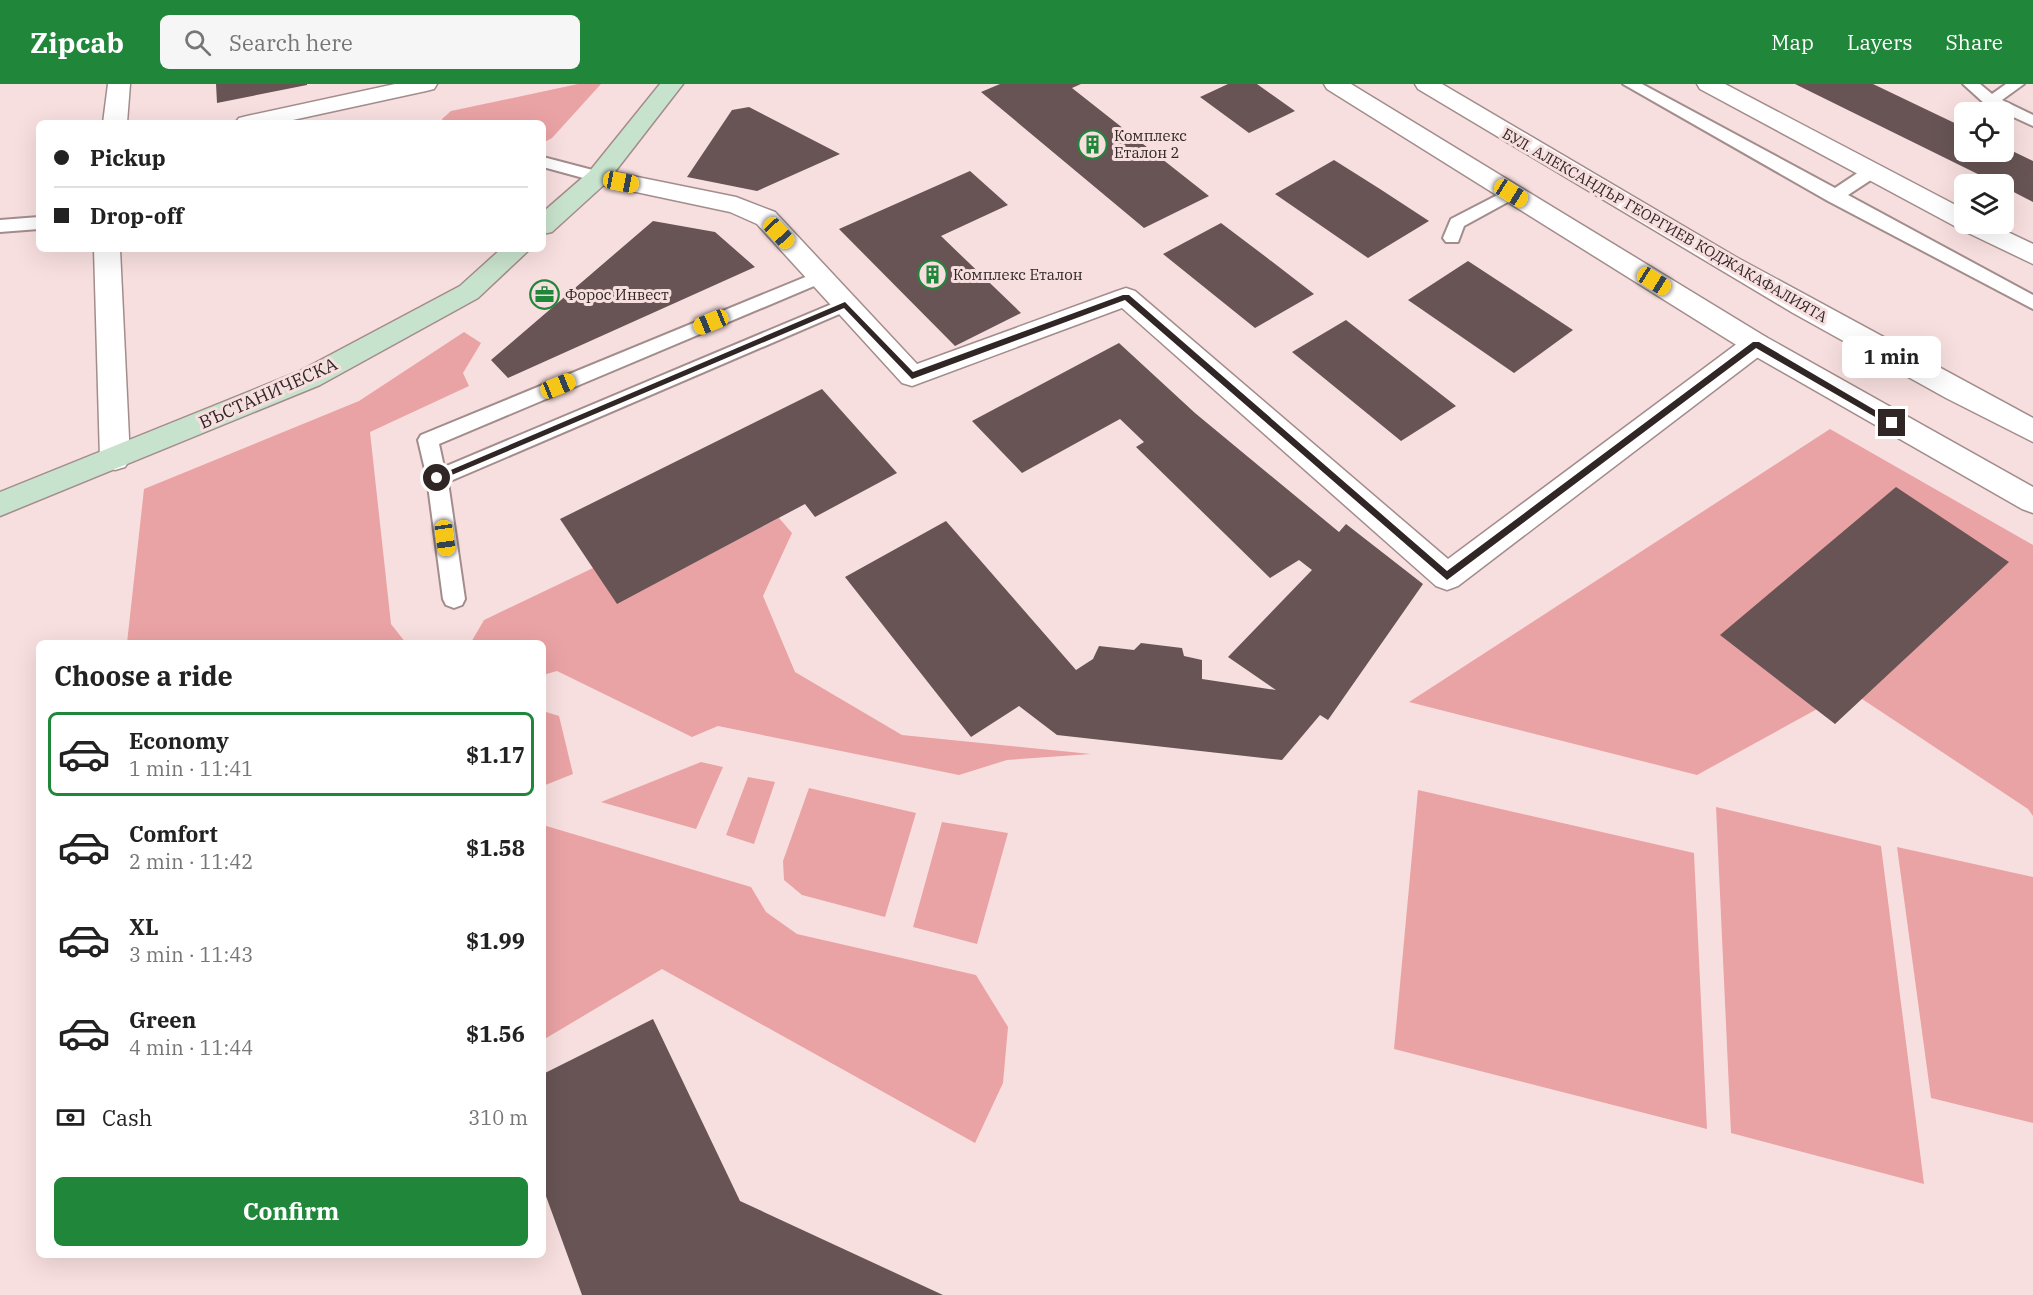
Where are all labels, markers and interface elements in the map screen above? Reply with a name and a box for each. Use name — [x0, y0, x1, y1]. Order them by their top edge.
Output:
search box — [160, 15, 580, 69]
text: Zipcab — [30, 24, 124, 61]
icon: search — [181, 26, 214, 59]
text: Search here — [229, 28, 353, 57]
text: Map — [1771, 28, 1814, 56]
text: Layers — [1847, 28, 1913, 56]
text: Share — [1946, 28, 2003, 56]
map controls — [1954, 102, 2014, 234]
button: locate — [1954, 102, 2014, 162]
street label: БУЛ. АЛЕКСАНДЪР ГЕОРГИЕВ КОДЖАКАФАЛИЯТА — [1499, 124, 1832, 327]
place label: Комплекс Еталон 2 — [1114, 126, 1187, 162]
building icon: Комплекс Еталон 2 — [1077, 128, 1109, 160]
text: Pickup — [90, 143, 166, 172]
car — [602, 170, 640, 194]
button: layers — [1954, 174, 2014, 234]
car — [1491, 176, 1531, 210]
text: Drop-off — [90, 201, 184, 230]
car — [760, 214, 798, 252]
building icon: Комплекс Еталон — [916, 258, 948, 290]
car — [1634, 264, 1674, 298]
place label: Комплекс Еталон — [953, 265, 1083, 284]
office icon: Форос Инвест — [528, 278, 560, 310]
place label: Форос Инвест — [565, 285, 669, 304]
car — [691, 307, 731, 337]
callout: 1 min — [1842, 336, 1942, 378]
text: 1 min — [1864, 343, 1920, 370]
street label: ВЪСТАНИЧЕСКА — [195, 352, 341, 434]
car — [538, 371, 578, 401]
route end — [1878, 409, 1905, 436]
route start — [423, 464, 450, 491]
car — [434, 519, 456, 557]
text: Choose a ride — [54, 658, 233, 693]
text: Economy — [129, 726, 229, 755]
icon: car — [57, 727, 111, 781]
text: $1.17 — [466, 740, 525, 769]
text: 1 min · 11:41 — [129, 755, 253, 782]
text: Comfort — [129, 819, 218, 848]
icon: car — [57, 820, 111, 874]
text: $1.58 — [466, 833, 525, 862]
text: 2 min · 11:42 — [129, 848, 253, 875]
text: XL — [129, 912, 159, 941]
icon: car — [57, 913, 111, 967]
text: $1.99 — [466, 926, 525, 955]
text: 3 min · 11:43 — [129, 941, 253, 968]
text: Green — [129, 1005, 196, 1034]
icon: car — [57, 1006, 111, 1060]
text: $1.56 — [466, 1019, 525, 1048]
text: 4 min · 11:44 — [129, 1034, 253, 1061]
icon: cash — [54, 1101, 87, 1134]
text: Cash — [102, 1103, 153, 1132]
text: 310 m — [468, 1104, 528, 1131]
button: Confirm — [54, 1177, 528, 1246]

